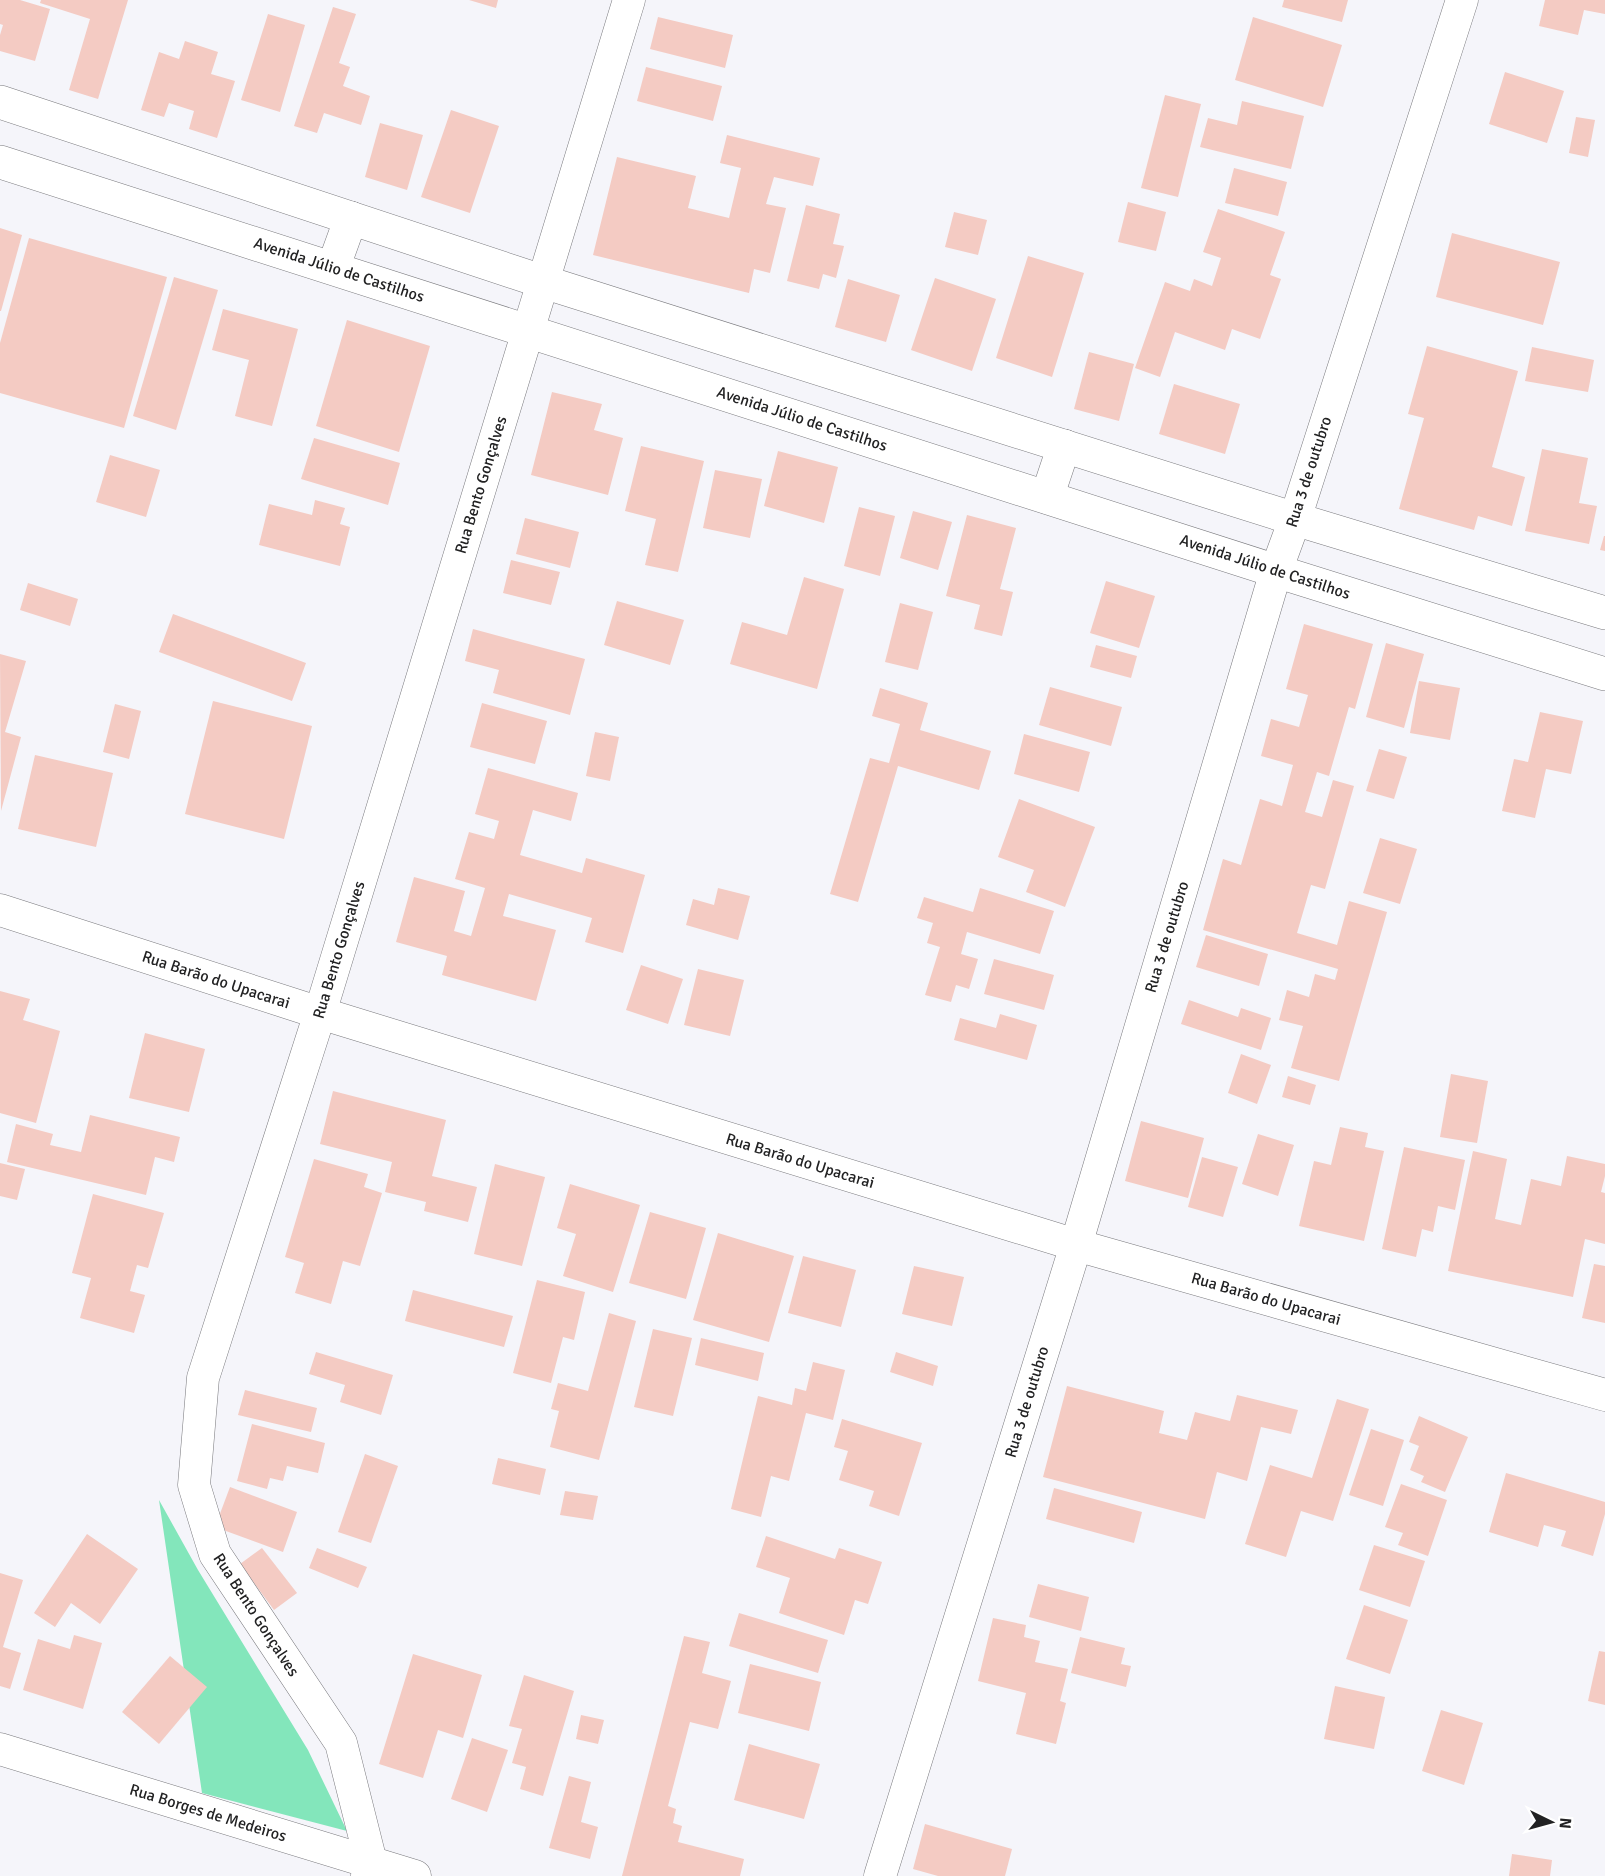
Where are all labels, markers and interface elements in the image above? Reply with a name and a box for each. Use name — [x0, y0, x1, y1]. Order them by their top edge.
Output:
street label: Avenida Júlio de Castilhos — [251, 233, 427, 307]
street label: Avenida Júlio de Castilhos — [714, 382, 890, 456]
street label: Rua Bento Gonçalves — [451, 414, 511, 556]
street label: Rua 3 de outubro — [1282, 414, 1336, 530]
street label: Avenida Júlio de Castilhos — [1177, 530, 1353, 604]
street label: Rua Bento Gonçalves — [309, 879, 369, 1021]
street label: Rua 3 de outubro — [1141, 879, 1193, 995]
street label: Rua Barão do Upacarai — [139, 947, 293, 1013]
street label: Rua Barão do Upacarai — [723, 1129, 877, 1193]
street label: Rua Barão do Upacarai — [1189, 1268, 1343, 1330]
street label: Rua 3 de outubro — [1001, 1344, 1053, 1460]
street label: Rua Bento Gonçalves — [209, 1550, 303, 1680]
street label: Rua Borges de Medeiros — [127, 1780, 289, 1846]
north arrow — [1521, 1792, 1581, 1852]
text: N — [1554, 1817, 1575, 1830]

